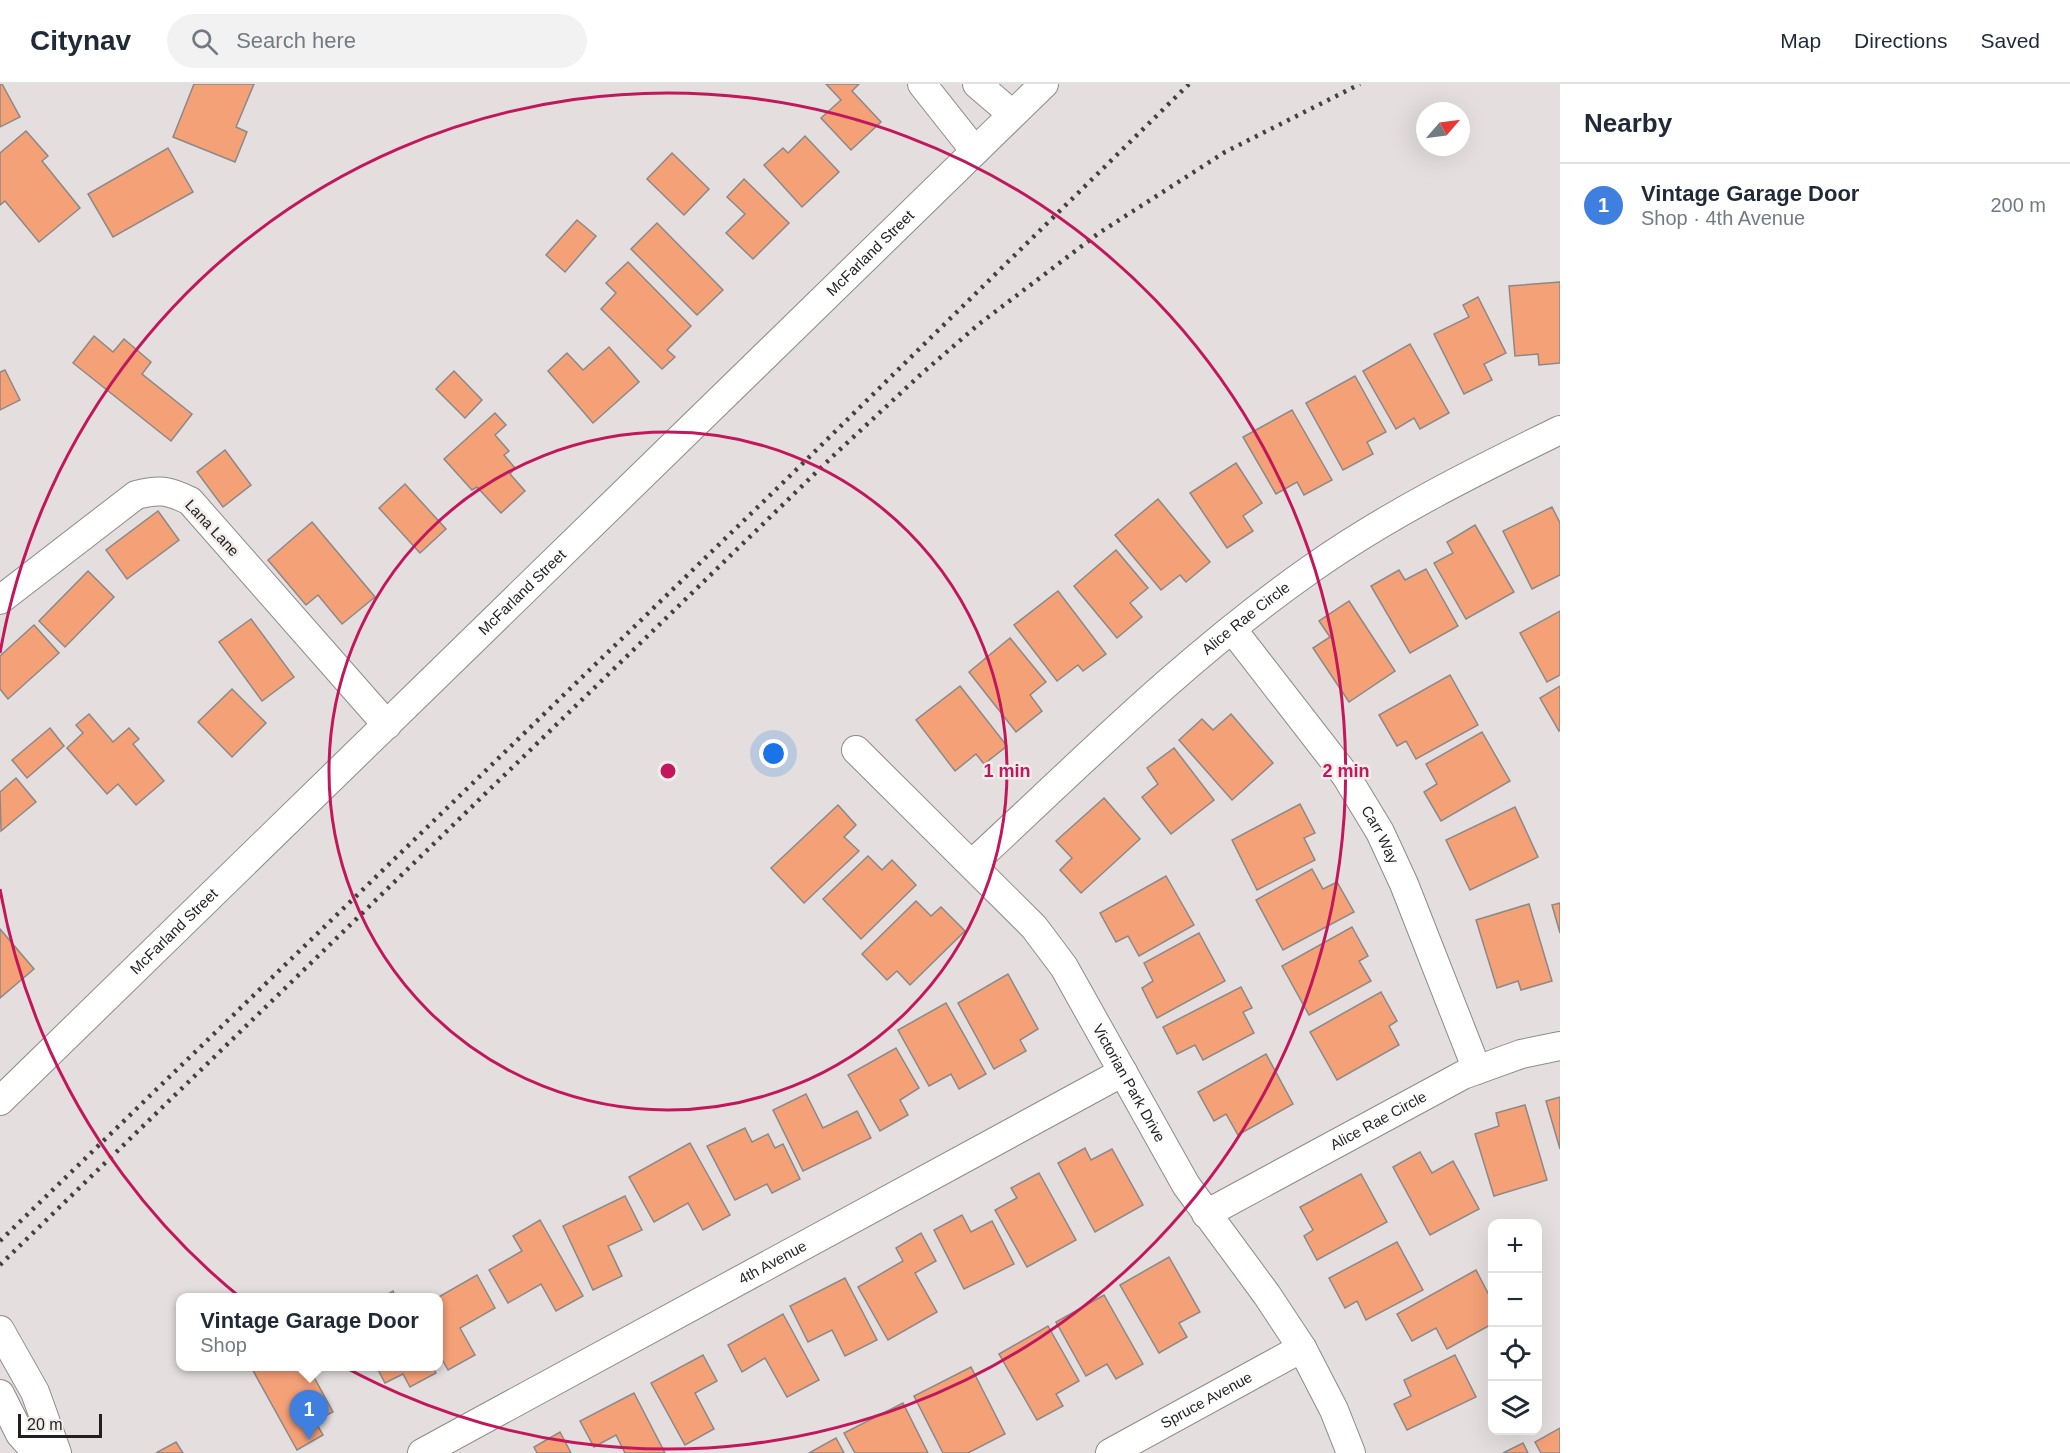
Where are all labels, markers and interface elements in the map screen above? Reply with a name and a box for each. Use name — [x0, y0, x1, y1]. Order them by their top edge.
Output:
search box — [167, 14, 587, 68]
text: Citynav — [30, 25, 131, 56]
icon: search — [188, 25, 221, 58]
text: Search here — [236, 28, 356, 53]
text: Map — [1780, 29, 1821, 52]
text: Directions — [1854, 29, 1947, 52]
text: Saved — [1980, 29, 2040, 52]
north arrow — [1416, 102, 1470, 156]
text: Nearby — [1584, 108, 1672, 138]
text: Vintage Garage Door — [1641, 181, 1859, 206]
text: 1 — [1598, 194, 1609, 216]
text: 200 m — [1990, 194, 2046, 216]
street label: McFarland Street — [823, 206, 918, 299]
text: Shop · 4th Avenue — [1641, 207, 1805, 229]
street label: Lana Lane — [182, 496, 243, 559]
street label: McFarland Street — [475, 545, 570, 638]
street label: Alice Rae Circle — [1198, 578, 1293, 658]
your location — [759, 739, 788, 768]
centre of rings — [658, 761, 678, 781]
text: 1 min — [983, 761, 1031, 781]
text: 2 min — [1322, 761, 1370, 781]
street label: Carr Way — [1358, 803, 1403, 867]
street label: McFarland Street — [127, 884, 221, 977]
street label: Victorian Park Drive — [1090, 1021, 1169, 1145]
street label: Alice Rae Circle — [1327, 1087, 1429, 1153]
map controls — [1488, 1219, 1542, 1435]
button: + — [1488, 1219, 1542, 1273]
street label: 4th Avenue — [735, 1237, 809, 1287]
button: − — [1488, 1273, 1542, 1327]
popup — [176, 1293, 443, 1371]
text: Vintage Garage Door — [200, 1308, 419, 1333]
button: locate — [1488, 1327, 1542, 1381]
text: Shop — [200, 1334, 247, 1356]
street label: Spruce Avenue — [1158, 1368, 1255, 1432]
button: layers — [1488, 1381, 1542, 1435]
pin: 1 — [290, 1390, 328, 1440]
scale bar — [18, 1411, 102, 1438]
text: 20 m — [27, 1416, 63, 1433]

